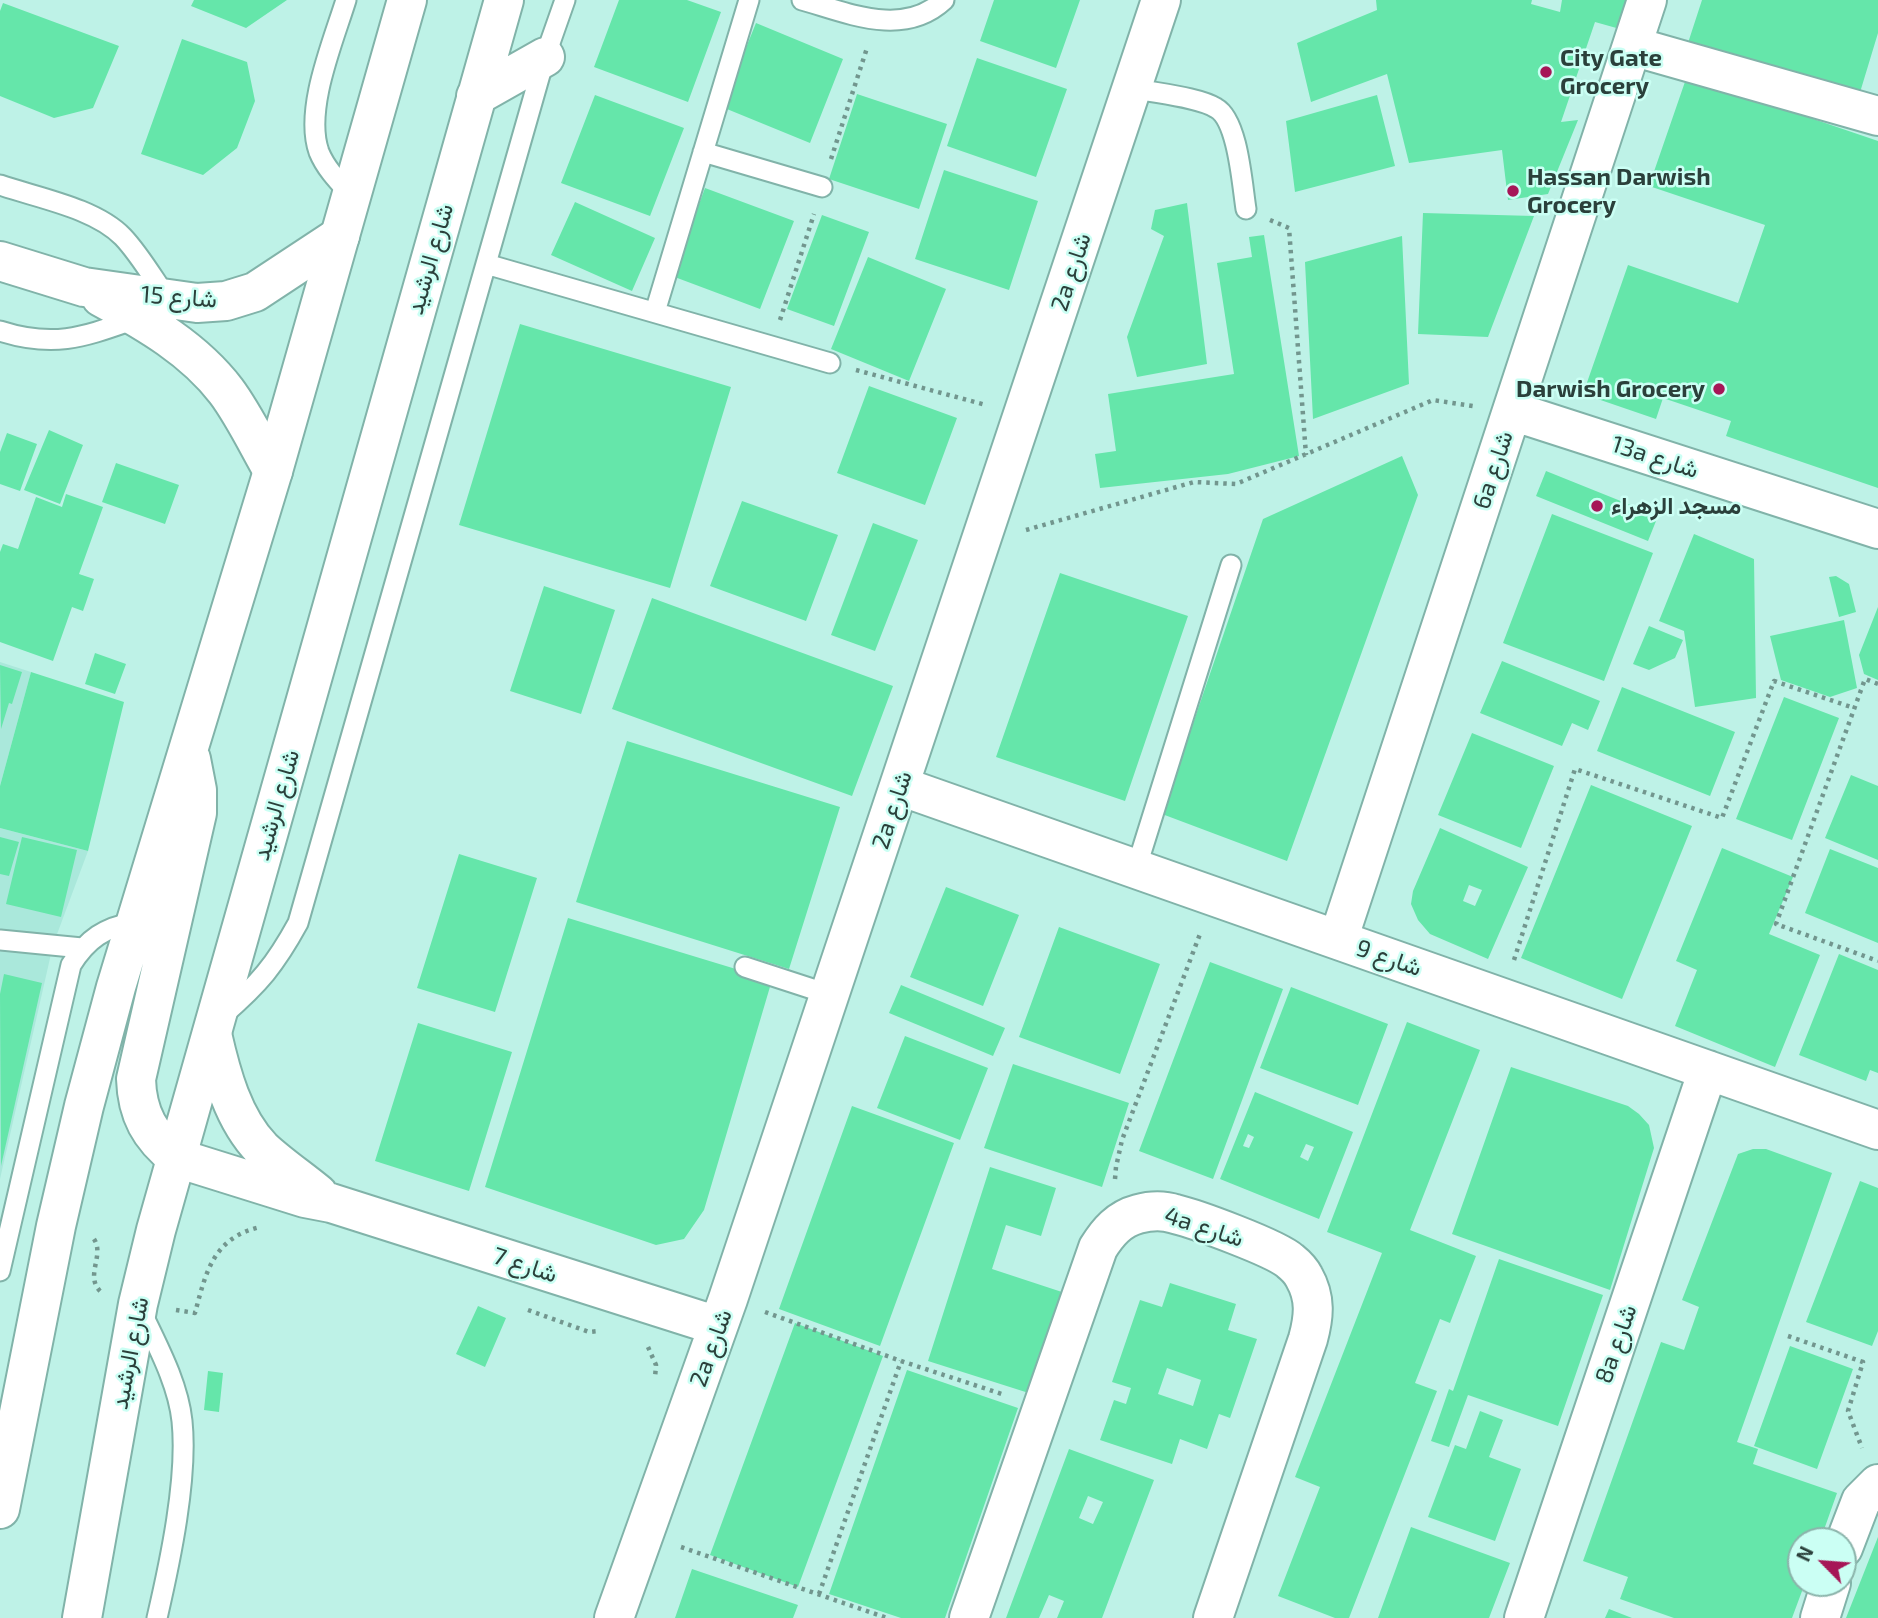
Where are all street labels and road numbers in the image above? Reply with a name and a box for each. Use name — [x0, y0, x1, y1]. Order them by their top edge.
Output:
street label: شارع الرشيد — [400, 200, 460, 318]
street label: 2a شارع — [1045, 229, 1097, 315]
street label: شارع 15 — [140, 280, 218, 314]
street label: 6a شارع — [1467, 427, 1519, 513]
street label: 13a شارع — [1608, 429, 1702, 485]
street label: شارع الرشيد — [246, 746, 306, 864]
street label: 2a شارع — [866, 767, 918, 853]
street label: شارع 9 — [1352, 933, 1426, 983]
street label: 4a شارع — [1161, 1201, 1247, 1253]
street label: شارع 7 — [489, 1241, 561, 1289]
street label: شارع الرشيد — [105, 1294, 155, 1412]
street label: 8a شارع — [1589, 1301, 1643, 1387]
street label: 2a شارع — [684, 1305, 738, 1391]

